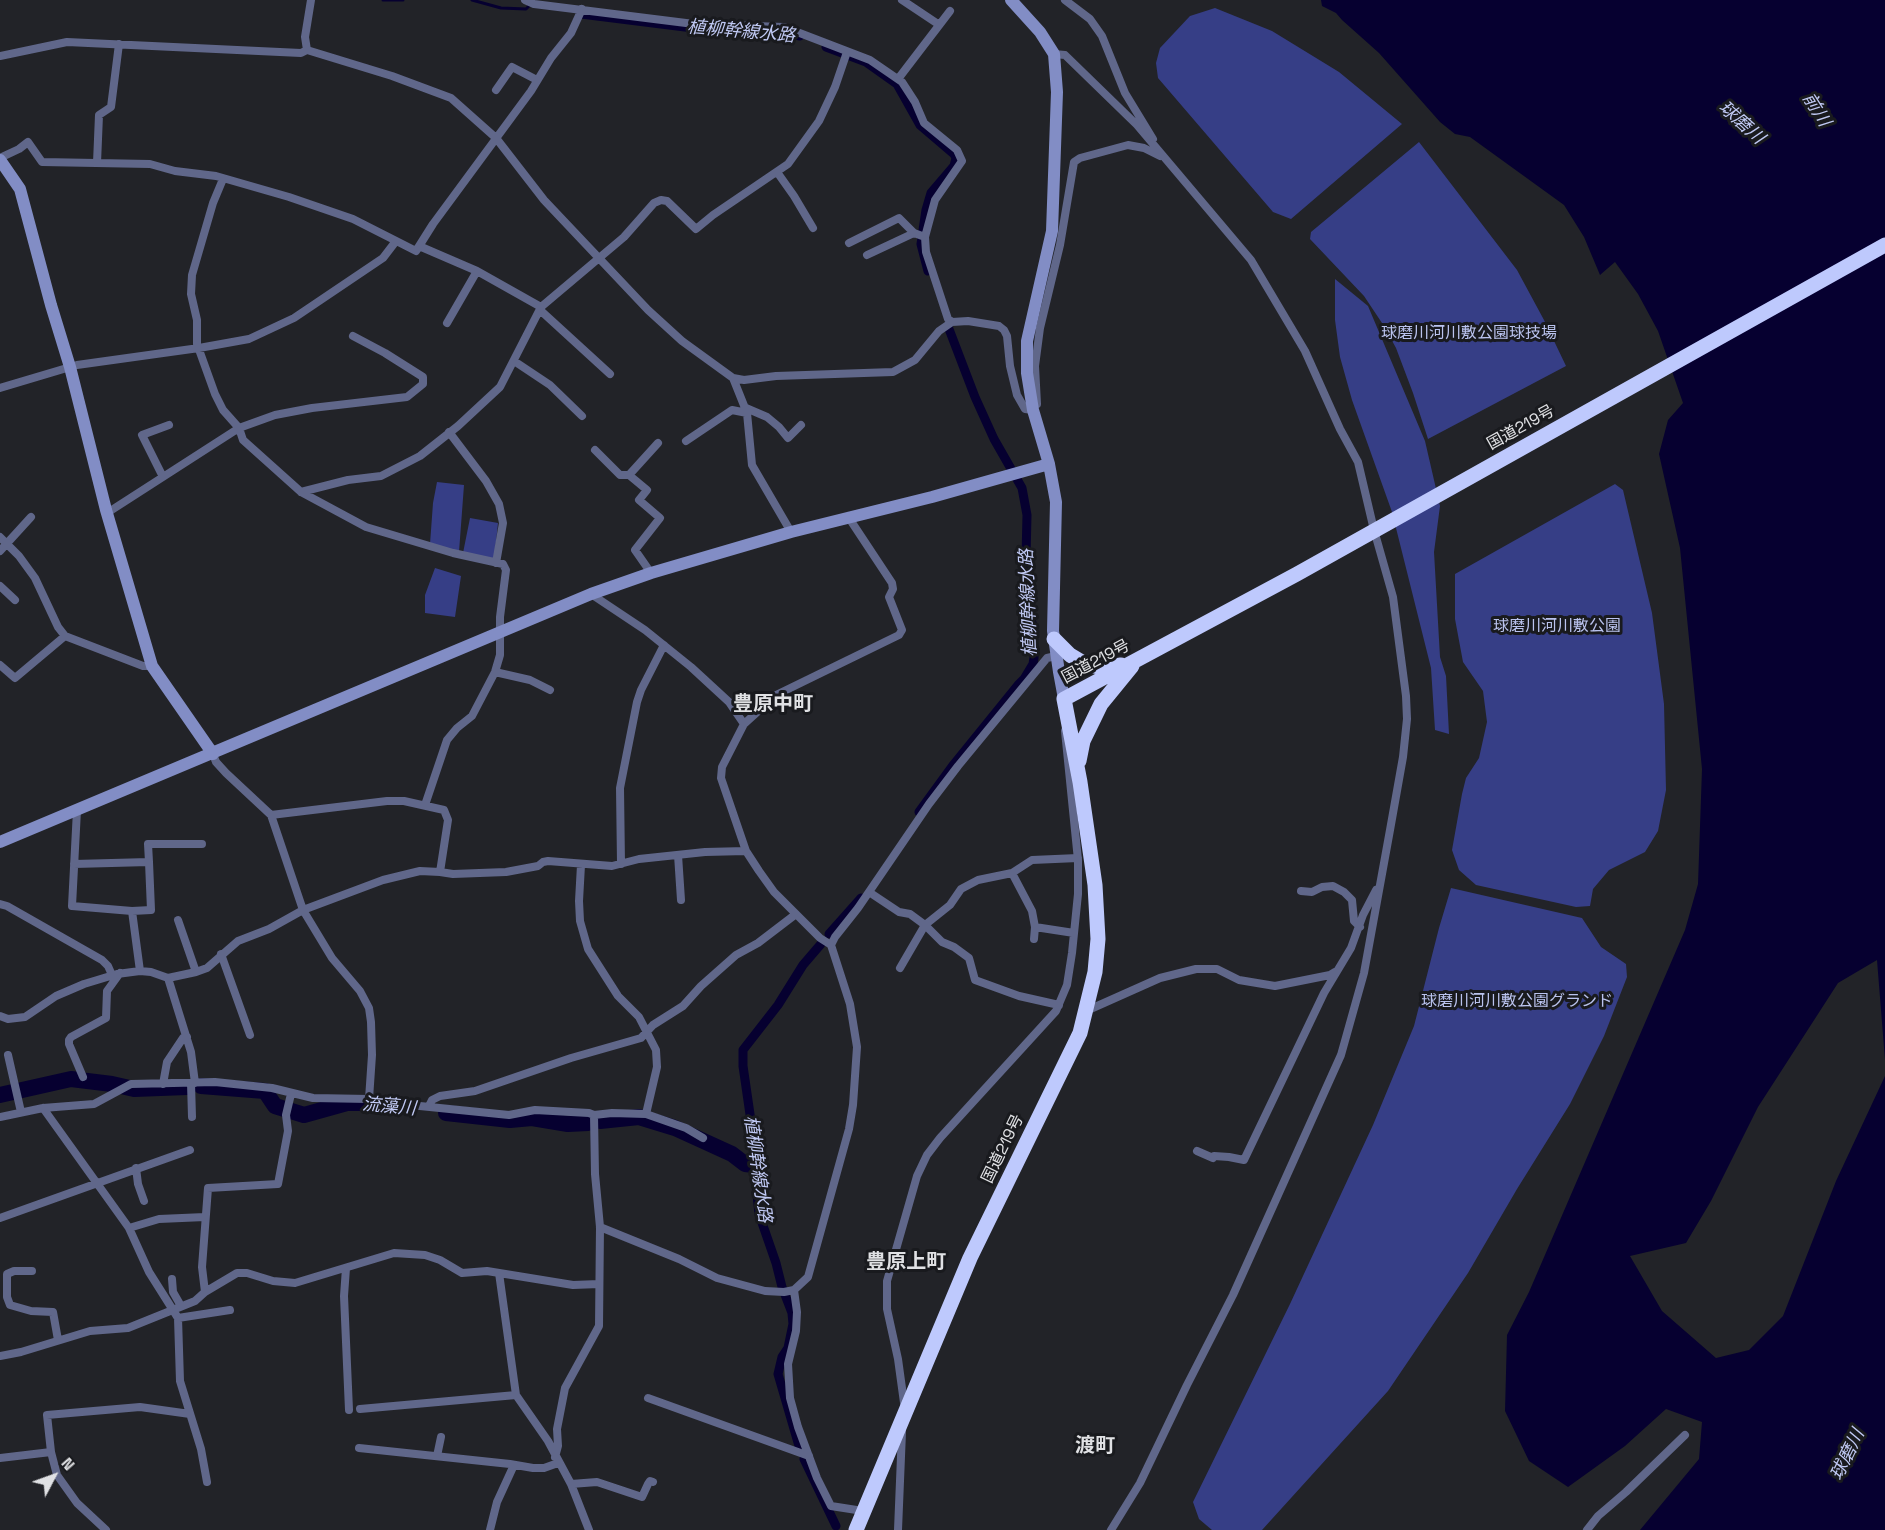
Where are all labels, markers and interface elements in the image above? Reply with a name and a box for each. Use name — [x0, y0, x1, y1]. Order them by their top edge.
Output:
water label: 植柳幹線水路 — [686, 17, 796, 47]
water label: 前川 — [1797, 89, 1835, 131]
water label: 球磨川 — [1714, 97, 1768, 149]
park label: 球磨川河川敷公園球技場 — [1381, 324, 1557, 344]
street label: 国道219号 — [1484, 402, 1558, 454]
water label: 植柳幹線水路 — [1016, 549, 1042, 657]
park label: 球磨川河川敷公園 — [1493, 617, 1621, 637]
street label: 国道219号 — [1059, 636, 1133, 688]
district label: 豊原中町 — [733, 693, 813, 717]
park label: 球磨川河川敷公園グランド — [1421, 992, 1613, 1012]
water label: 流藻川 — [361, 1094, 417, 1120]
street label: 国道219号 — [978, 1111, 1028, 1187]
water label: 植柳幹線水路 — [739, 1114, 775, 1224]
district label: 豊原上町 — [866, 1251, 946, 1275]
water label: 球磨川 — [1826, 1426, 1870, 1484]
district label: 渡町 — [1075, 1435, 1115, 1459]
north arrow — [24, 1446, 84, 1506]
text: N — [57, 1453, 79, 1475]

